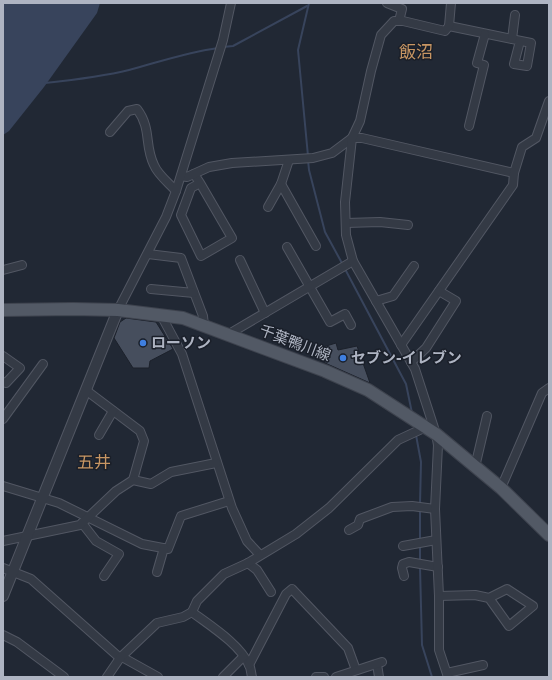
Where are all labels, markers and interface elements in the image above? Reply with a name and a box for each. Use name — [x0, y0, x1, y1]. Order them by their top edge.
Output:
district label: 飯沼 — [399, 42, 433, 63]
street label: 千葉鴨川線 — [257, 321, 333, 365]
place label: ローソン — [151, 334, 211, 352]
marker: ローソン — [138, 338, 148, 348]
place label: セブン-イレブン — [351, 349, 462, 367]
marker: セブン-イレブン — [338, 353, 348, 363]
district label: 五井 — [77, 452, 111, 473]

